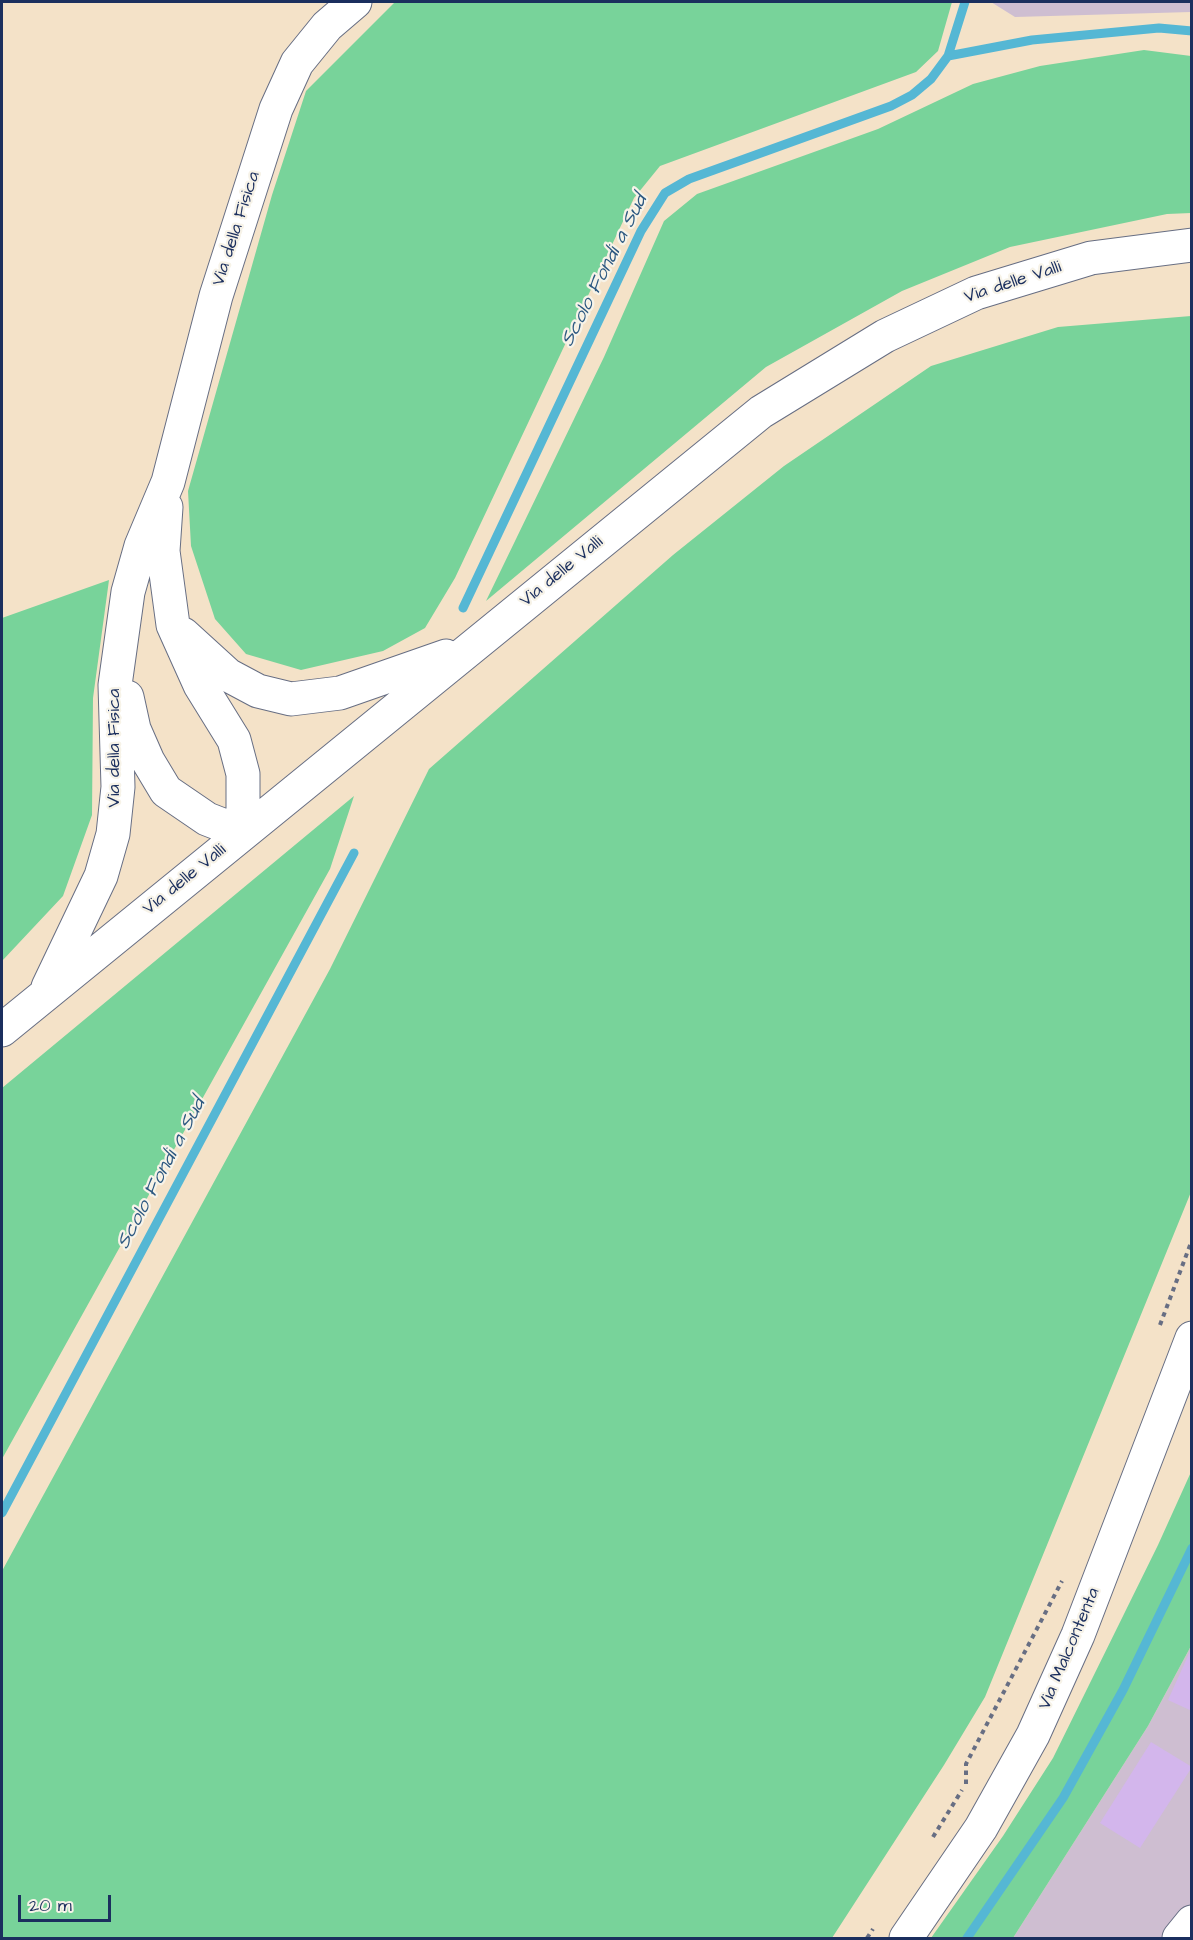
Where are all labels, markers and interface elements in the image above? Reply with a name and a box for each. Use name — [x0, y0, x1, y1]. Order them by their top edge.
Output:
street label: Via della Fisica — [208, 169, 266, 289]
water label: Scolo Fondi a Sud — [556, 191, 654, 351]
street label: Via delle Valli — [962, 257, 1064, 309]
street label: Via delle Valli — [516, 532, 608, 612]
street label: Via della Fisica — [104, 689, 126, 807]
street label: Via delle Valli — [139, 840, 231, 920]
water label: Scolo Fondi a Sud — [112, 1095, 212, 1253]
street label: Via Malcontenta — [1035, 1585, 1105, 1713]
scale bar — [21, 1883, 114, 1921]
text: 20 m — [29, 1893, 72, 1918]

